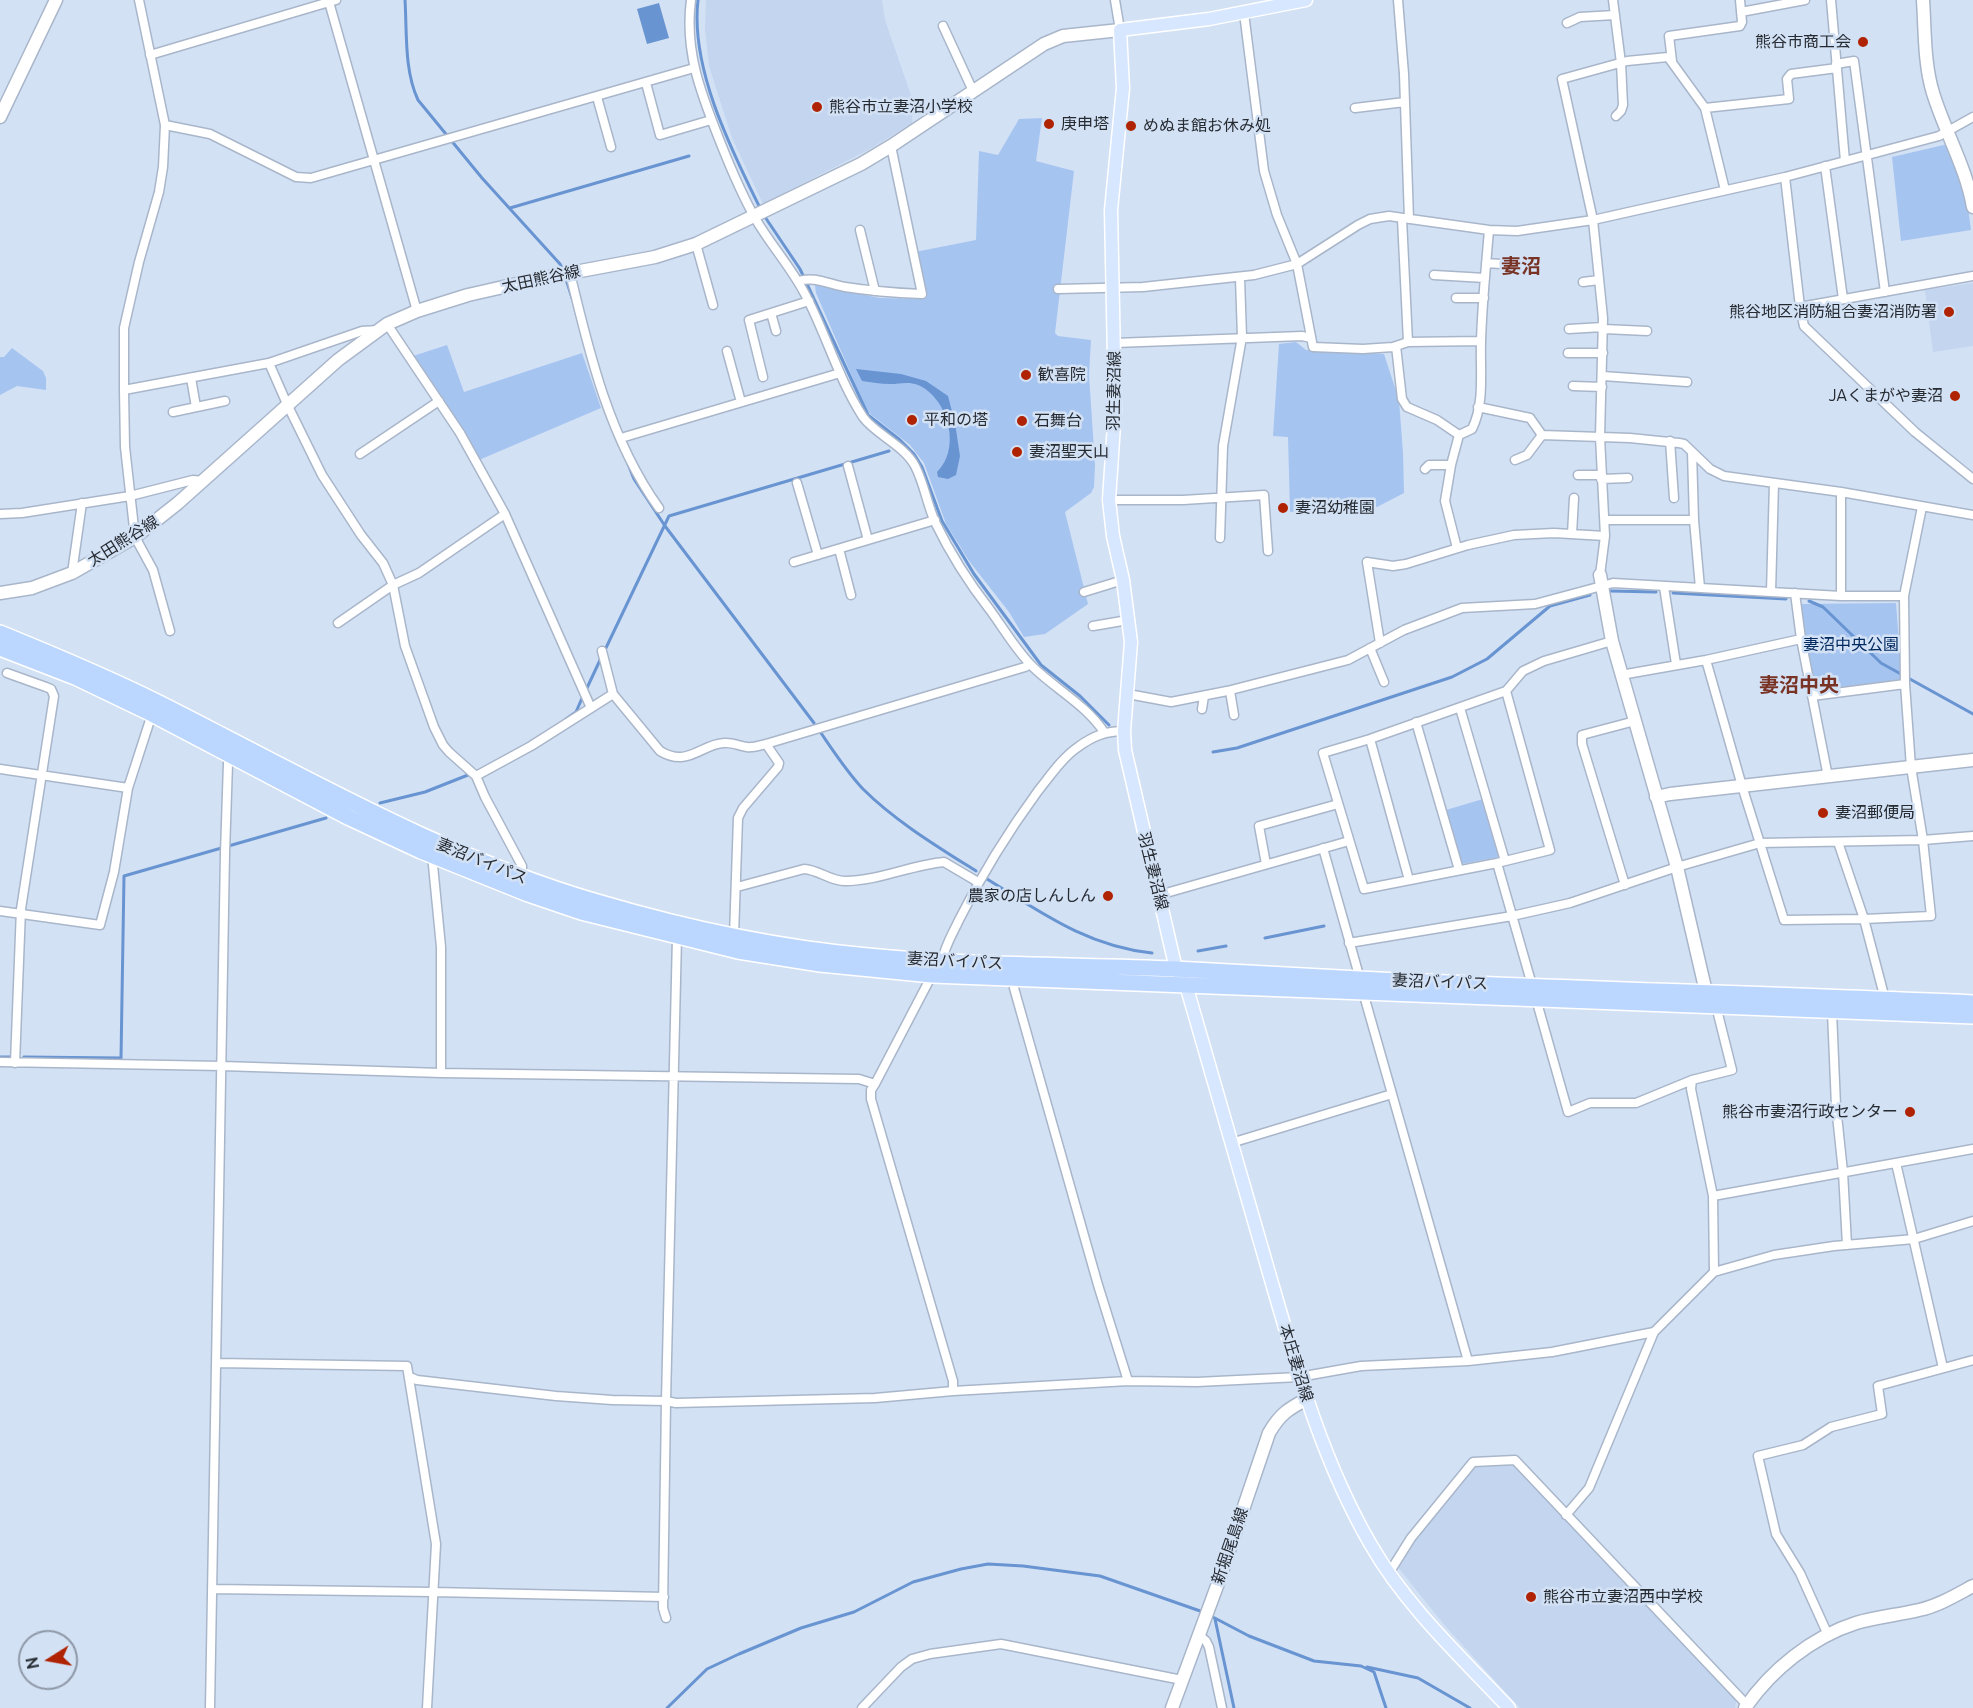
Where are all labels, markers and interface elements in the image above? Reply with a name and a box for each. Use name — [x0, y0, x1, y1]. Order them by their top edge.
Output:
place label: 熊谷市商工会 — [1755, 32, 1851, 52]
marker: 熊谷市商工会 — [1856, 35, 1870, 49]
place label: 熊谷市立妻沼小学校 — [829, 97, 973, 117]
marker: 熊谷市立妻沼小学校 — [810, 100, 824, 114]
place label: 庚申塔 — [1061, 114, 1109, 134]
place label: めぬま館お休み処 — [1143, 116, 1271, 136]
marker: 庚申塔 — [1042, 117, 1056, 131]
marker: めぬま館お休み処 — [1124, 119, 1138, 133]
district label: 妻沼 — [1501, 254, 1541, 278]
street label: 太田熊谷線 — [500, 261, 582, 297]
place label: 熊谷地区消防組合妻沼消防署 — [1729, 302, 1937, 322]
marker: 熊谷地区消防組合妻沼消防署 — [1942, 305, 1956, 319]
street label: 羽生妻沼線 — [1104, 351, 1124, 431]
place label: 歓喜院 — [1038, 365, 1086, 385]
marker: 歓喜院 — [1019, 368, 1033, 382]
place label: JAくまがや妻沼 — [1829, 386, 1943, 406]
marker: JAくまがや妻沼 — [1948, 389, 1962, 403]
place label: 平和の塔 — [924, 410, 988, 430]
place label: 石舞台 — [1034, 411, 1082, 431]
marker: 平和の塔 — [905, 413, 919, 427]
marker: 石舞台 — [1015, 414, 1029, 428]
place label: 妻沼聖天山 — [1029, 442, 1109, 462]
marker: 妻沼聖天山 — [1010, 445, 1024, 459]
place label: 妻沼幼稚園 — [1295, 498, 1375, 518]
marker: 妻沼幼稚園 — [1276, 501, 1290, 515]
street label: 太田熊谷線 — [84, 512, 162, 570]
park label: 妻沼中央公園 — [1803, 635, 1899, 655]
district label: 妻沼中央 — [1759, 673, 1839, 697]
place label: 妻沼郵便局 — [1835, 803, 1915, 823]
marker: 妻沼郵便局 — [1816, 806, 1830, 820]
street label: 羽生妻沼線 — [1134, 830, 1172, 912]
street label: 妻沼バイパス — [434, 834, 530, 888]
place label: 農家の店しんしん — [968, 886, 1096, 906]
marker: 農家の店しんしん — [1101, 889, 1115, 903]
street label: 妻沼バイパス — [907, 949, 1003, 973]
street label: 妻沼バイパス — [1392, 971, 1488, 993]
place label: 熊谷市妻沼行政センター — [1722, 1102, 1898, 1122]
marker: 熊谷市妻沼行政センター — [1903, 1105, 1917, 1119]
street label: 本庄妻沼線 — [1275, 1322, 1317, 1404]
street label: 新堀尾島線 — [1208, 1505, 1252, 1587]
place label: 熊谷市立妻沼西中学校 — [1543, 1587, 1703, 1607]
marker: 熊谷市立妻沼西中学校 — [1524, 1590, 1538, 1604]
north arrow — [18, 1630, 78, 1690]
text: N — [22, 1655, 42, 1671]

